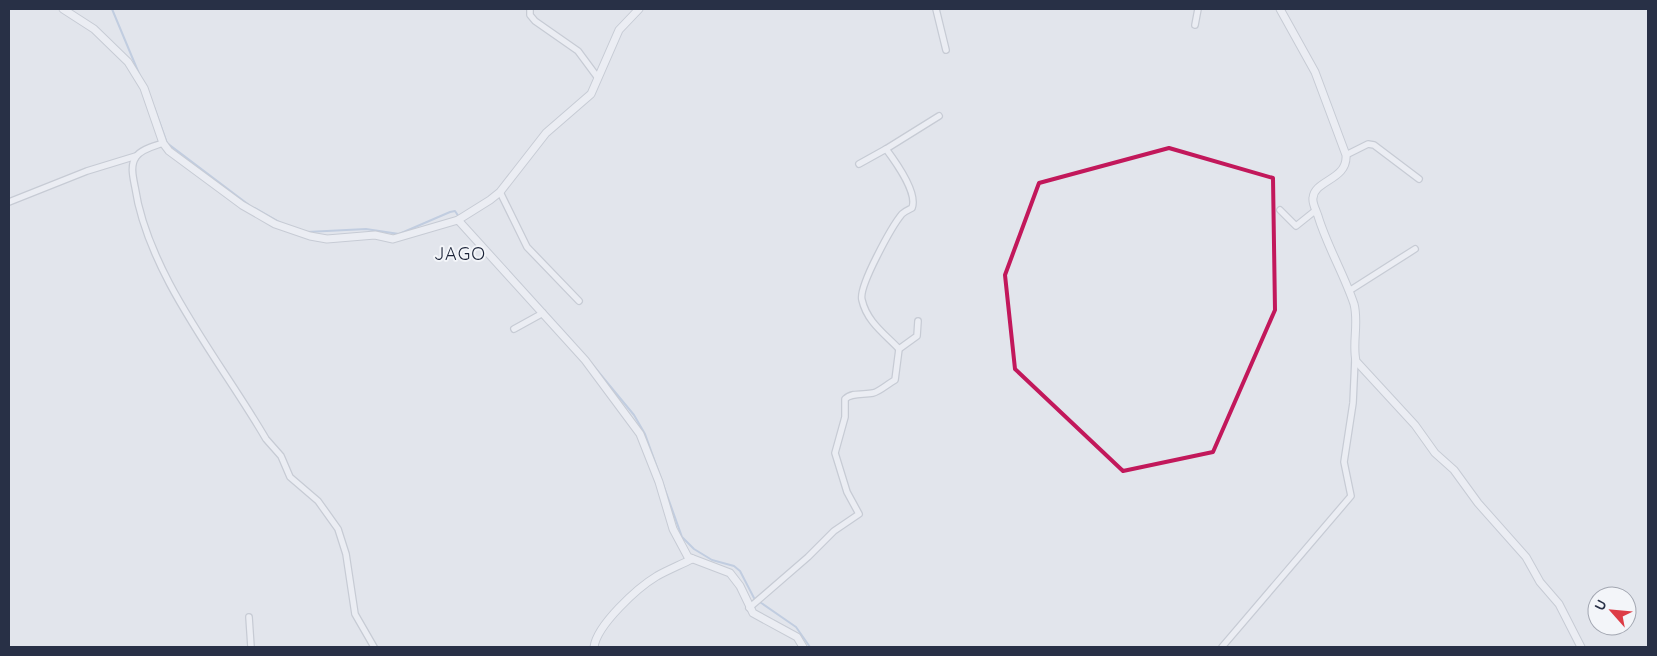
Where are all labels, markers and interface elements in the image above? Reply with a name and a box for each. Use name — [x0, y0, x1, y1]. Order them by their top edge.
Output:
district label: JAGO — [434, 242, 486, 265]
north arrow — [1587, 586, 1637, 636]
text: U — [1590, 597, 1611, 614]

